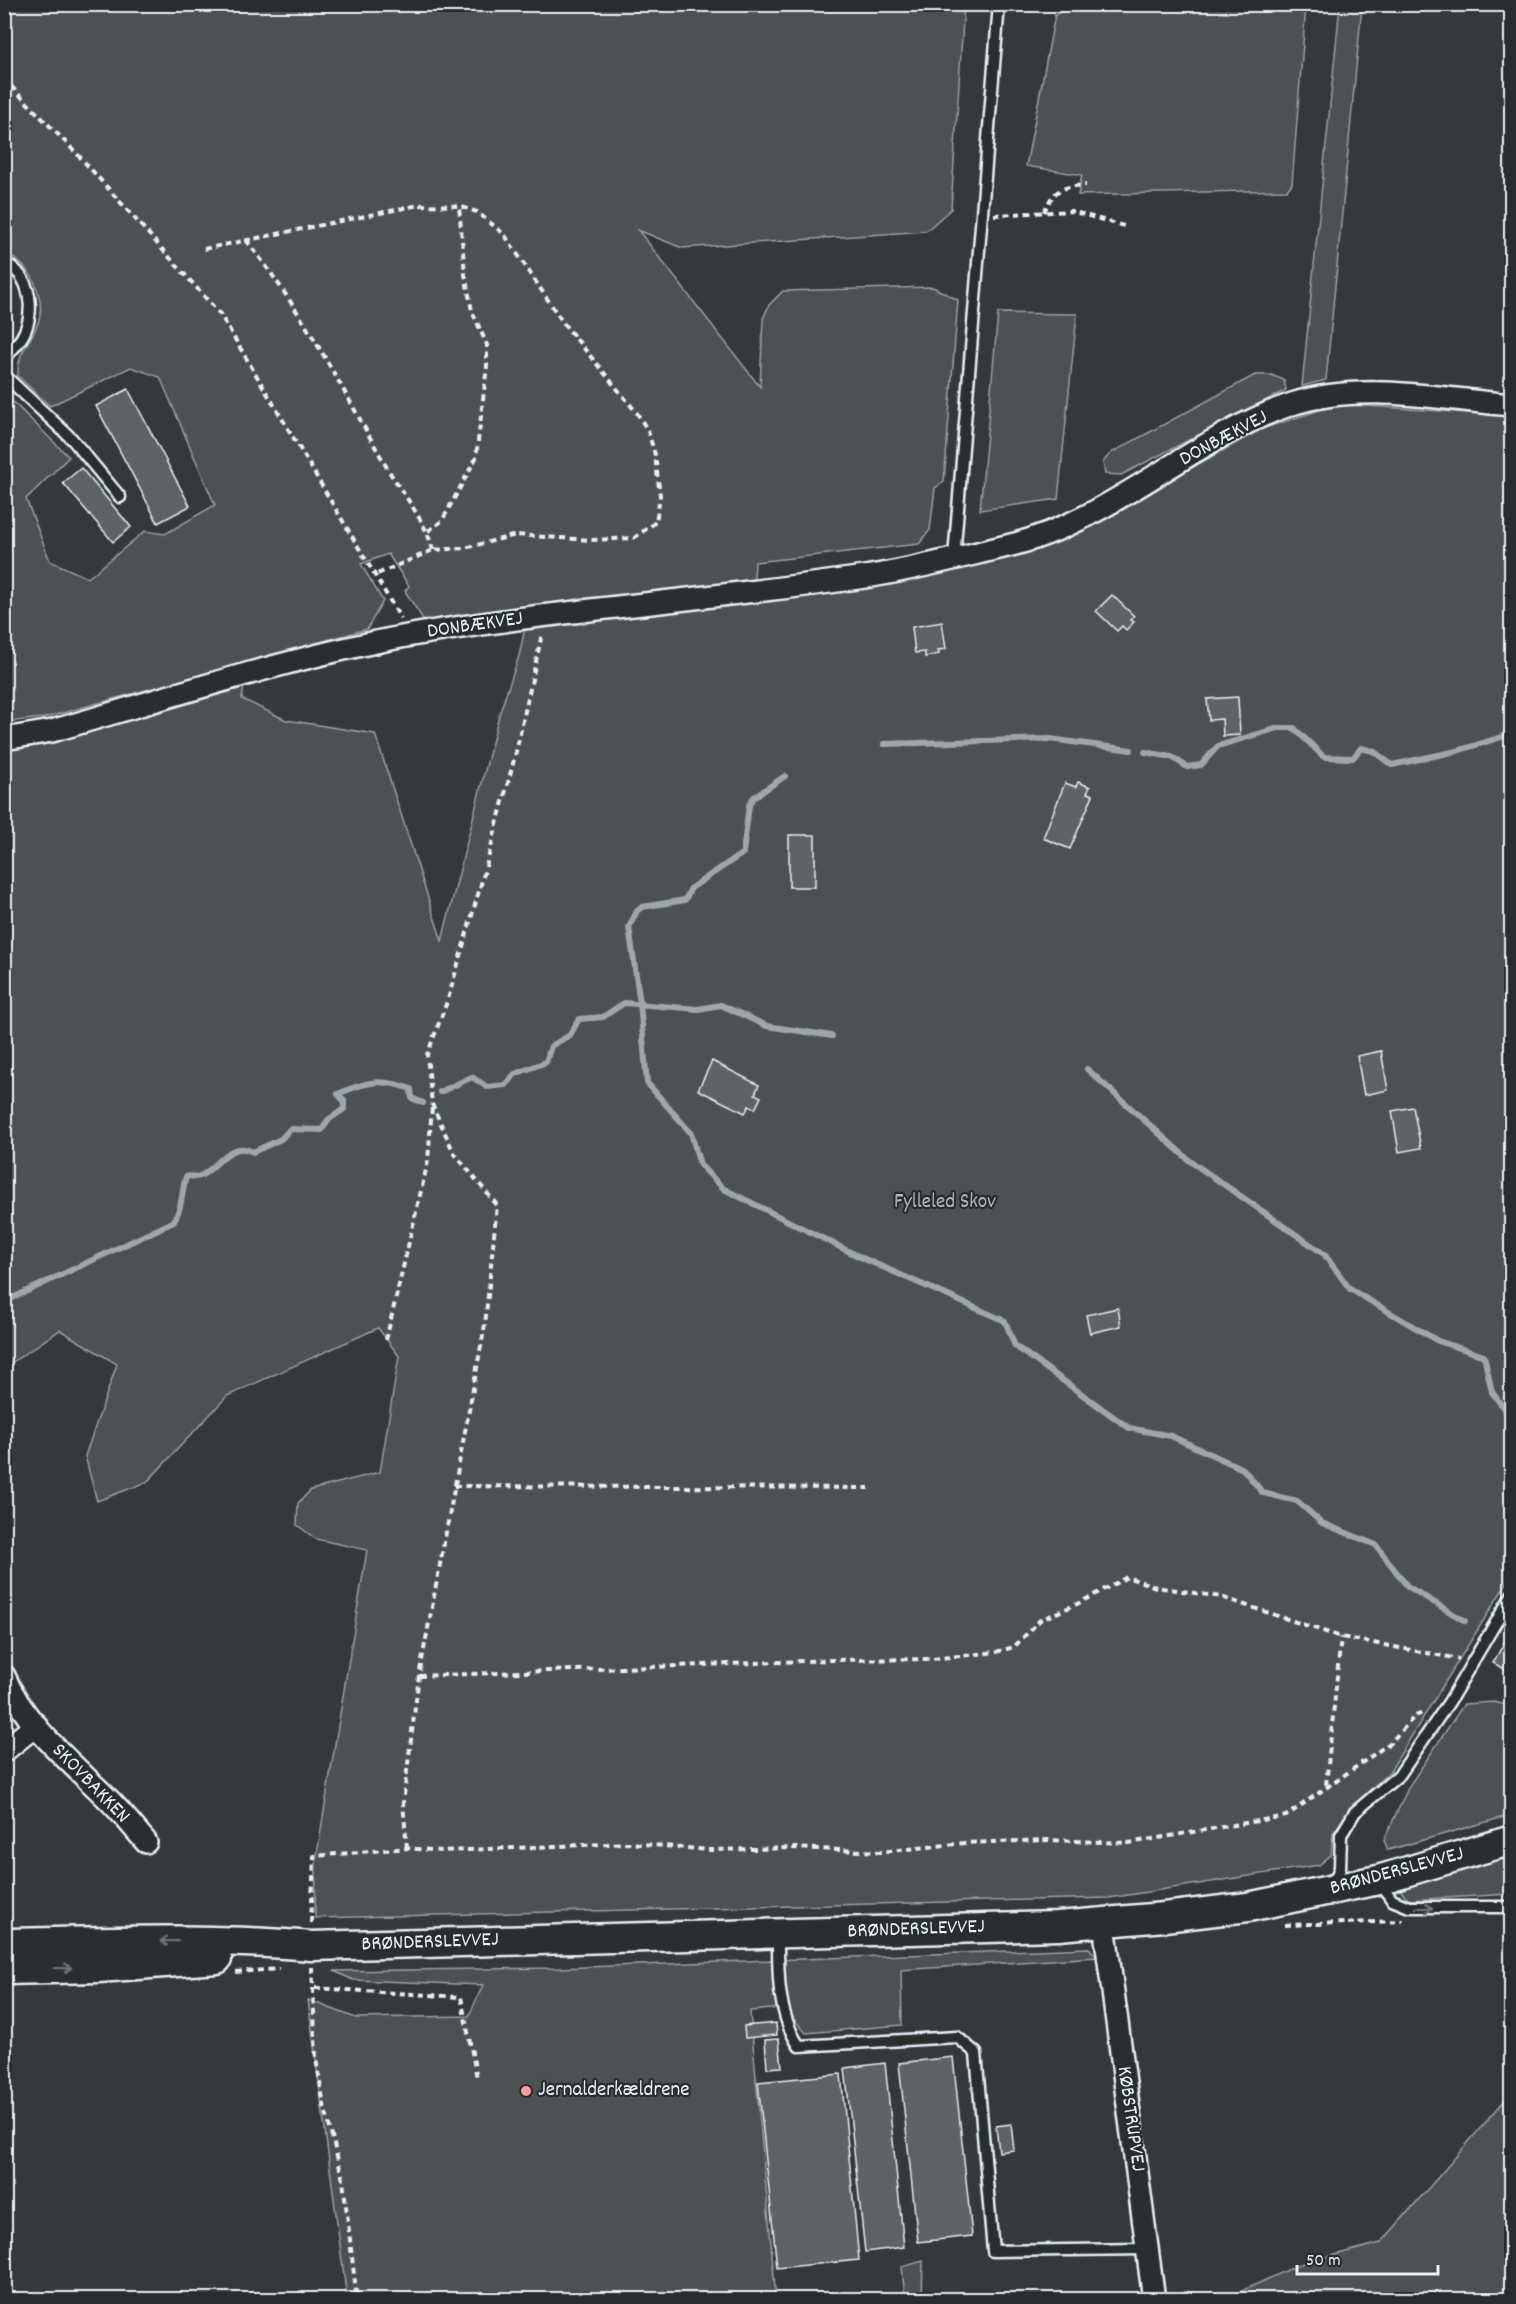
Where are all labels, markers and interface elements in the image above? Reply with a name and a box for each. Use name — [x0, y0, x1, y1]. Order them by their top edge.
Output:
street label: DONBÆKVEJ — [1174, 403, 1274, 475]
street label: DONBÆKVEJ — [425, 604, 525, 648]
park label: Fylleled Skov — [894, 1188, 996, 1218]
street label: SKOVBAKKEN — [44, 1737, 136, 1831]
street label: BRØNDERSLEVVEJ — [1327, 1840, 1467, 1904]
one-way arrow — [1414, 1902, 1434, 1913]
street label: BRØNDERSLEVVEJ — [847, 1913, 985, 1947]
street label: BRØNDERSLEVVEJ — [361, 1926, 499, 1960]
one-way arrow — [160, 1936, 180, 1947]
one-way arrow — [52, 1963, 72, 1974]
street label: KØBSTRUPVEJ — [1108, 2064, 1152, 2174]
place label: Jernalderkældrene — [538, 2076, 689, 2106]
marker: Jernalderkældrene — [519, 2084, 533, 2098]
scale bar — [1297, 2238, 1438, 2276]
text: 50 m — [1306, 2249, 1341, 2274]

